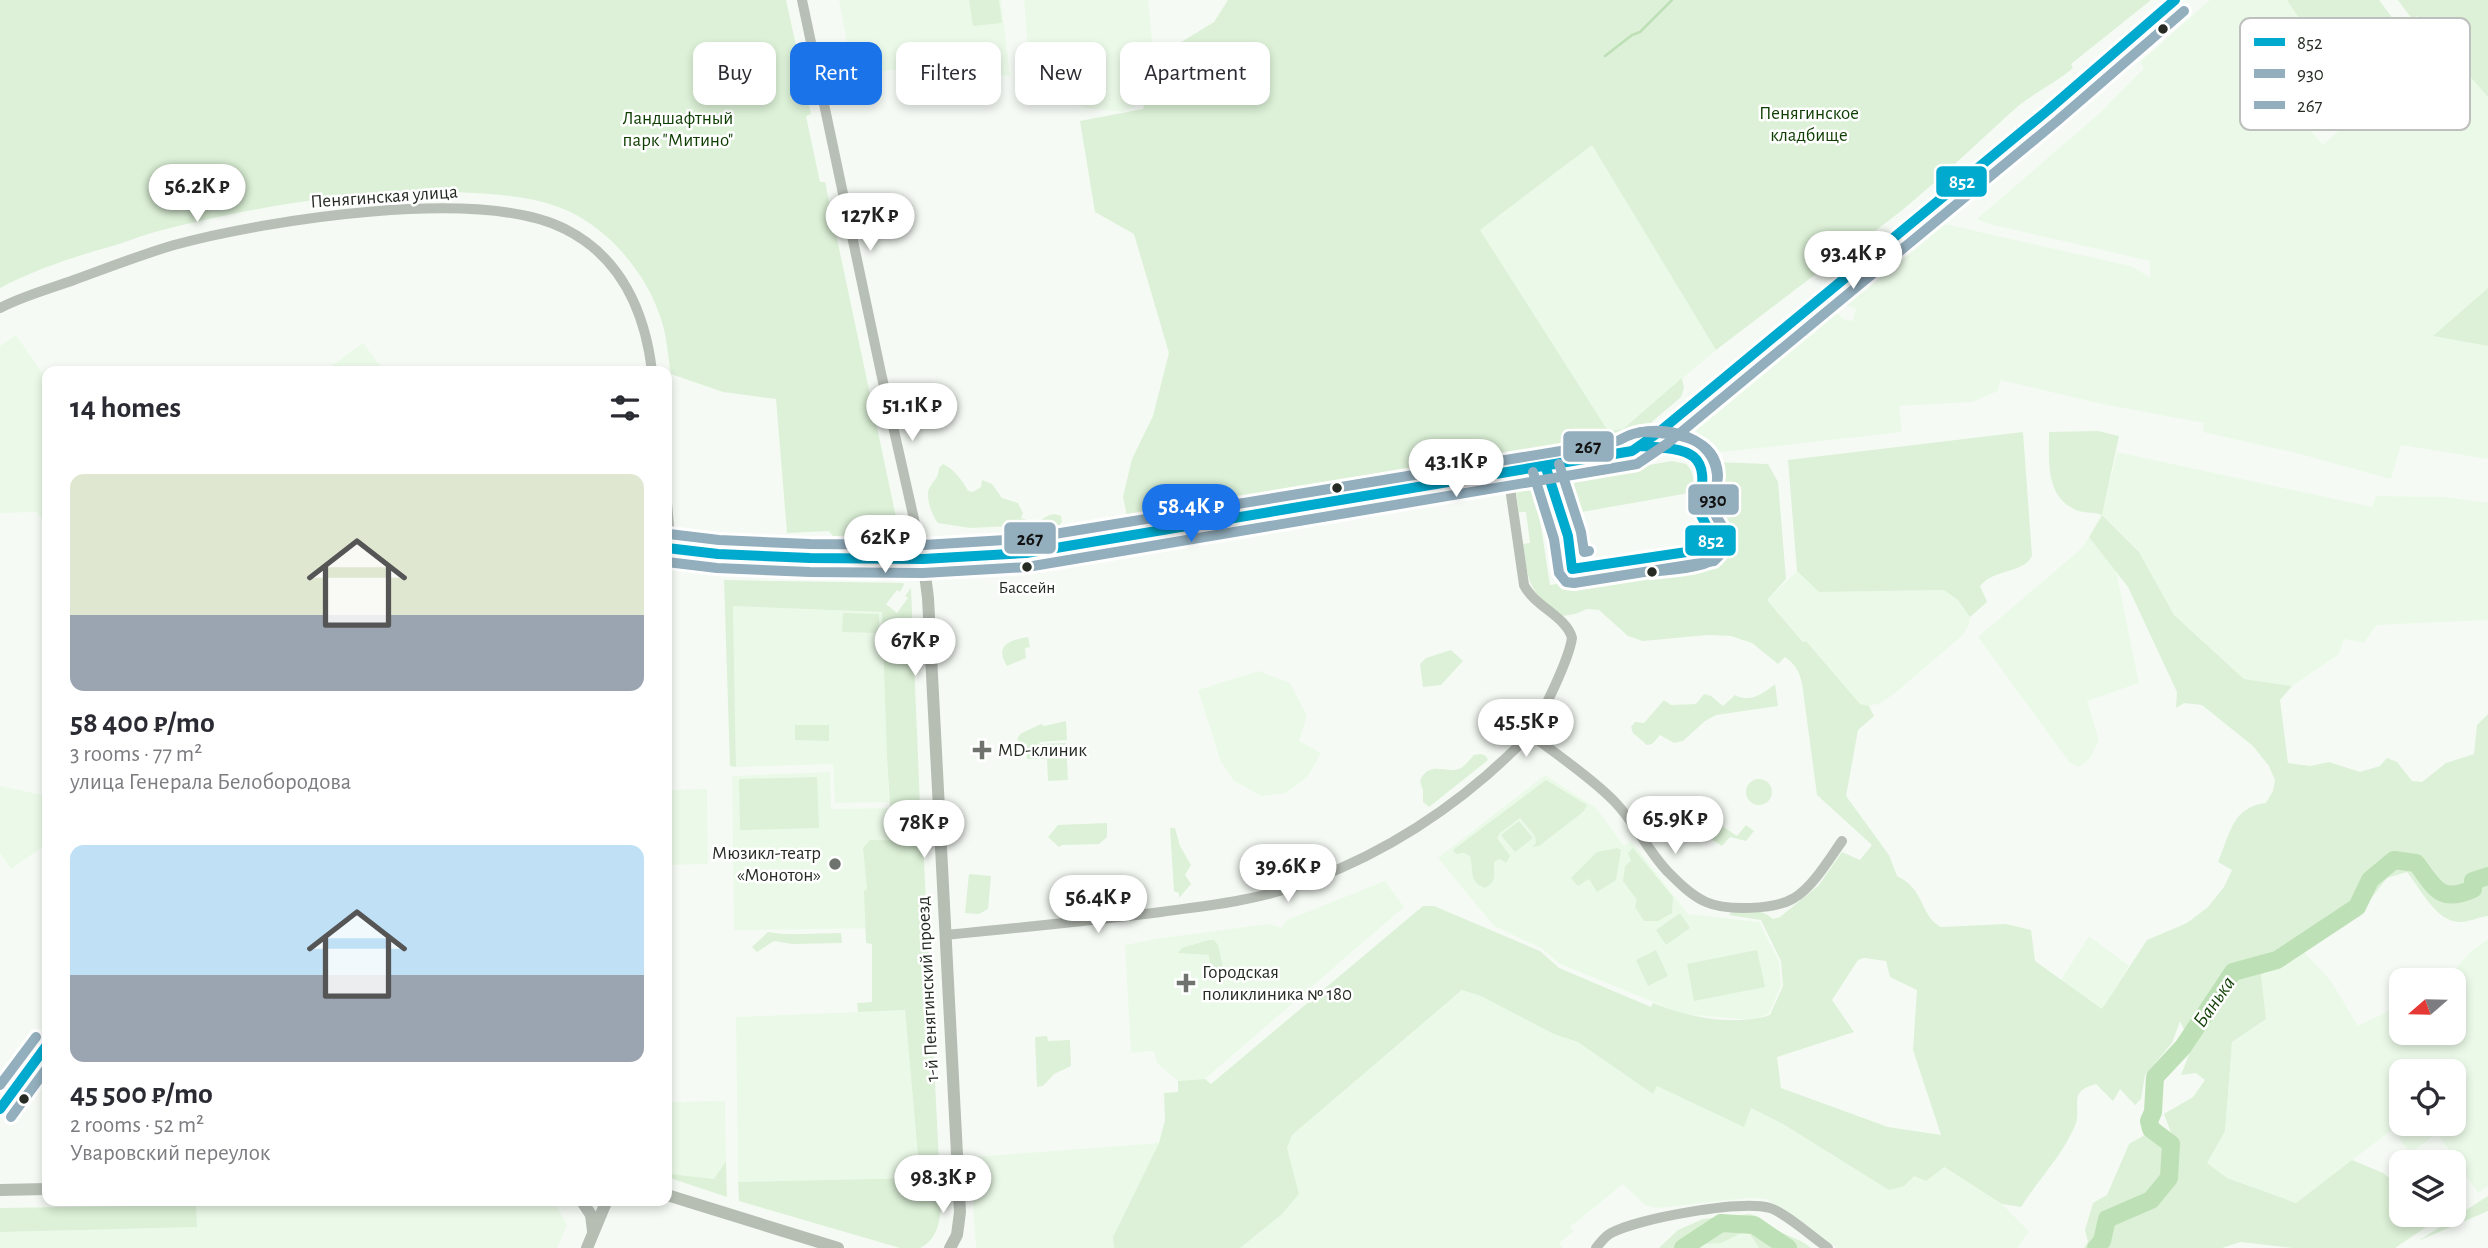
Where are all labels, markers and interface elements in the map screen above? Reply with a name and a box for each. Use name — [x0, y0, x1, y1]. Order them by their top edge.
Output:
legend — [2240, 18, 2470, 130]
unlabelled marker — [2156, 22, 2170, 36]
text: 852 — [2297, 34, 2323, 53]
chip: Buy — [693, 42, 776, 105]
chip: Rent — [790, 42, 882, 105]
chip: Filters — [896, 42, 1001, 105]
chip: New — [1015, 42, 1106, 105]
chip: Apartment — [1120, 42, 1270, 105]
text: 930 — [2297, 65, 2324, 84]
text: 267 — [2297, 97, 2323, 116]
park label: Пенягинское кладбище — [1759, 104, 1859, 145]
park label: Ландшафтный парк "Митино" — [623, 109, 733, 150]
pin: 56.2K ₽ — [132, 164, 262, 224]
line badge: 852 — [1935, 165, 1988, 198]
text: 852 — [1949, 173, 1975, 192]
text: 56.2K ₽ — [165, 175, 229, 198]
street label: Пенягинская улица — [310, 182, 459, 212]
pin: 127K ₽ — [813, 194, 927, 253]
text: 127K ₽ — [842, 204, 898, 227]
pin: 93.4K ₽ — [1788, 232, 1918, 291]
text: 93.4K ₽ — [1820, 242, 1886, 265]
pin: 51.1K ₽ — [847, 384, 977, 443]
icon: filters — [606, 389, 644, 427]
text: 14 homes — [70, 393, 181, 423]
text: 51.1K ₽ — [882, 394, 942, 417]
line badge: 267 — [1562, 430, 1615, 463]
text: 267 — [1575, 438, 1601, 457]
pin: 43.1K ₽ — [1391, 440, 1521, 499]
text: 43.1K ₽ — [1425, 450, 1487, 473]
unlabelled marker — [1330, 481, 1344, 495]
line badge: 930 — [1687, 483, 1740, 516]
pin: 58.4K ₽ — [1126, 484, 1256, 544]
text: 930 — [1699, 491, 1727, 510]
text: 58.4K ₽ — [1158, 495, 1224, 518]
pin: 62K ₽ — [836, 516, 934, 575]
icon: home — [294, 520, 420, 646]
line badge: 267 — [1003, 521, 1057, 555]
line badge: 852 — [1684, 524, 1737, 557]
text: 62K ₽ — [860, 526, 910, 549]
text: 267 — [1017, 530, 1043, 549]
text: 852 — [1698, 532, 1724, 551]
marker: Бассейн — [1020, 560, 1034, 574]
unlabelled marker — [1645, 565, 1659, 579]
place label: Бассейн — [999, 579, 1055, 596]
pin: 67K ₽ — [866, 618, 964, 678]
text: 67K ₽ — [891, 629, 939, 652]
pin: 45.5K ₽ — [1461, 700, 1591, 759]
text: 58 400 ₽/mo — [70, 708, 215, 738]
text: 45.5K ₽ — [1494, 710, 1558, 733]
marker: MD-клиник — [972, 740, 992, 760]
place label: MD-клиник — [998, 741, 1087, 760]
text: 3 rooms · 77 m² — [70, 743, 202, 766]
text: улица Генерала Белобородова — [70, 771, 351, 794]
pin: 65.9K ₽ — [1610, 796, 1740, 856]
pin: 78K ₽ — [875, 800, 973, 860]
text: 65.9K ₽ — [1642, 807, 1708, 830]
text: 78K ₽ — [900, 811, 948, 834]
place label: Мюзикл-театр «Монотон» — [712, 844, 821, 885]
pin: 39.6K ₽ — [1223, 844, 1353, 904]
text: 39.6K ₽ — [1255, 855, 1321, 878]
marker: Мюзикл-театр «Монотон» — [827, 856, 843, 872]
pin: 56.4K ₽ — [1033, 876, 1163, 935]
text: 56.4K ₽ — [1065, 886, 1131, 909]
icon: home — [294, 891, 420, 1017]
street label: 1-й Пенягинский проезд — [914, 896, 942, 1082]
place label: Городская поликлиника № 180 — [1202, 963, 1352, 1004]
north arrow — [2389, 968, 2466, 1045]
map controls — [2389, 968, 2466, 1227]
marker: Городская поликлиника № 180 — [1176, 973, 1196, 993]
water label: Банька — [2189, 973, 2239, 1031]
button: locate — [2389, 1059, 2466, 1136]
text: 45 500 ₽/mo — [70, 1079, 213, 1109]
unlabelled marker — [17, 1092, 31, 1106]
text: 2 rooms · 52 m² — [70, 1114, 204, 1137]
text: Уваровский переулок — [70, 1142, 270, 1165]
button: layers — [2389, 1150, 2466, 1227]
pin: 98.3K ₽ — [878, 1156, 1008, 1215]
text: 98.3K ₽ — [910, 1166, 976, 1189]

